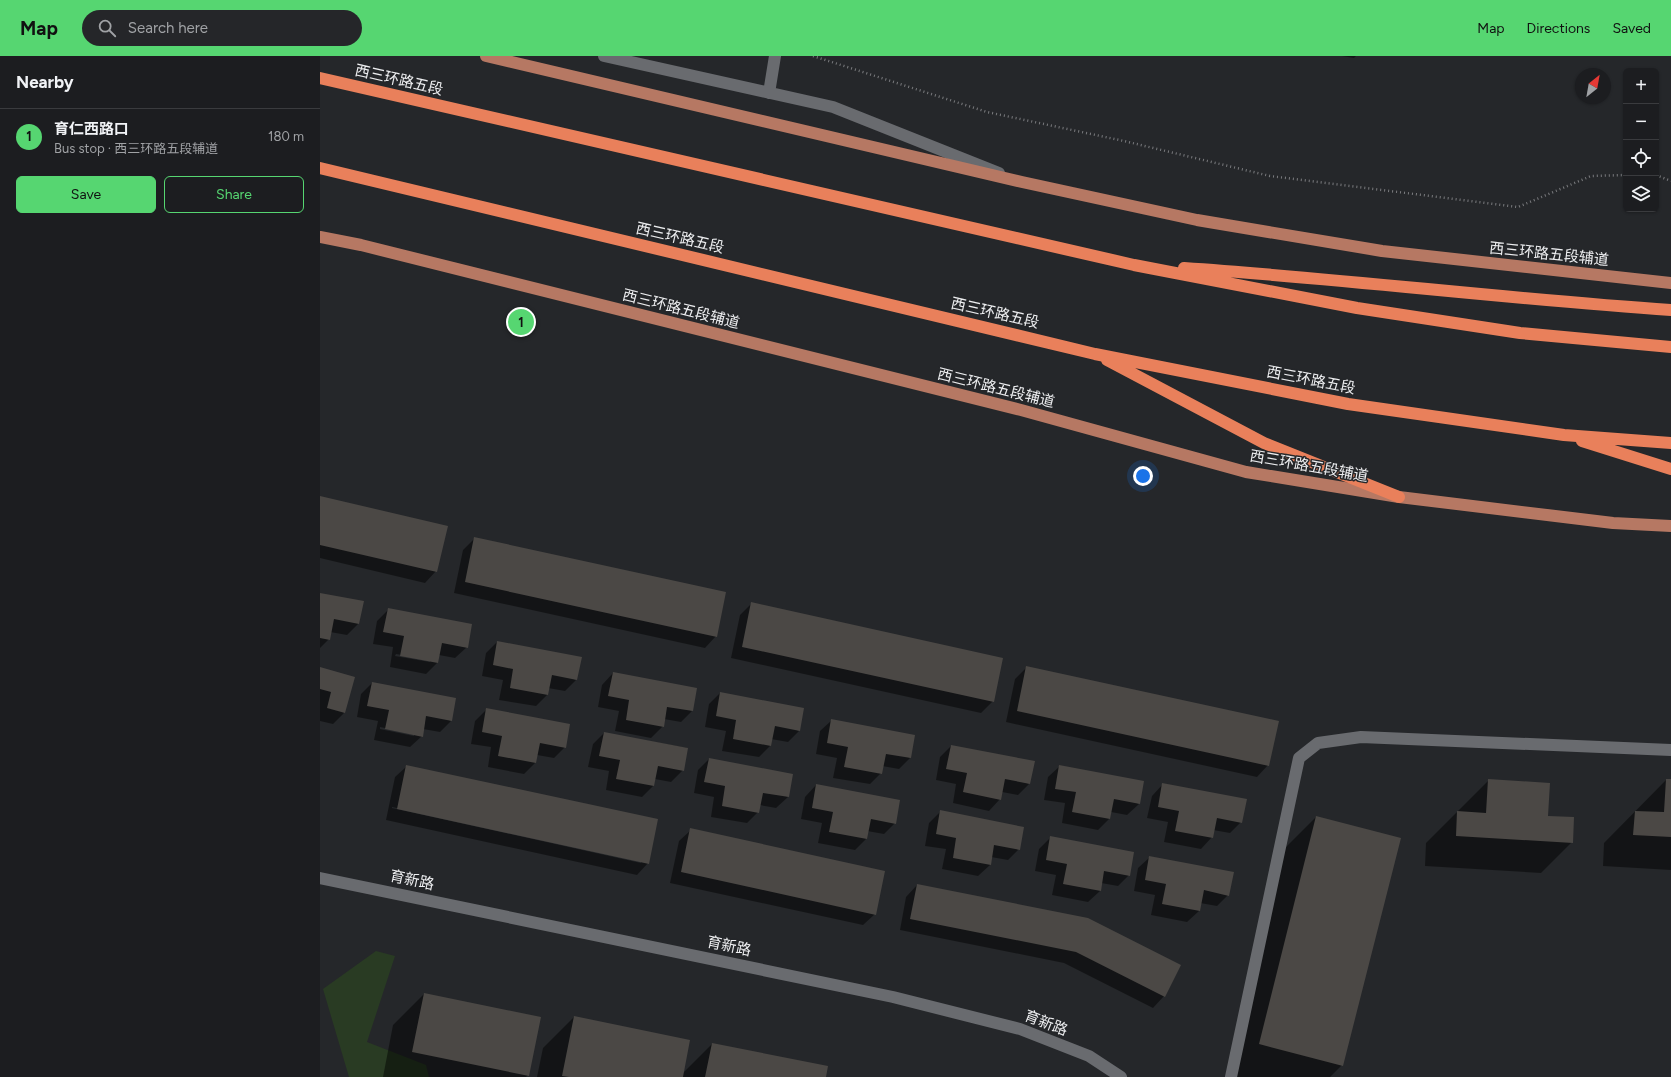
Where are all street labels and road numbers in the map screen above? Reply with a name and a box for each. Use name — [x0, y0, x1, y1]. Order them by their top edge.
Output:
street label: 西三环路五段 — [353, 61, 445, 99]
street label: 西三环路五段 — [634, 219, 726, 257]
street label: 西三环路五段辅道 — [1488, 239, 1610, 269]
street label: 西三环路五段辅道 — [621, 286, 741, 332]
street label: 西三环路五段 — [949, 294, 1041, 332]
street label: 西三环路五段 — [1265, 363, 1357, 397]
street label: 西三环路五段辅道 — [936, 365, 1056, 411]
street label: 西三环路五段辅道 — [1248, 447, 1370, 485]
street label: 育新路 — [388, 867, 436, 893]
street label: 育新路 — [705, 933, 753, 959]
street label: 育新路 — [1022, 1007, 1070, 1039]

